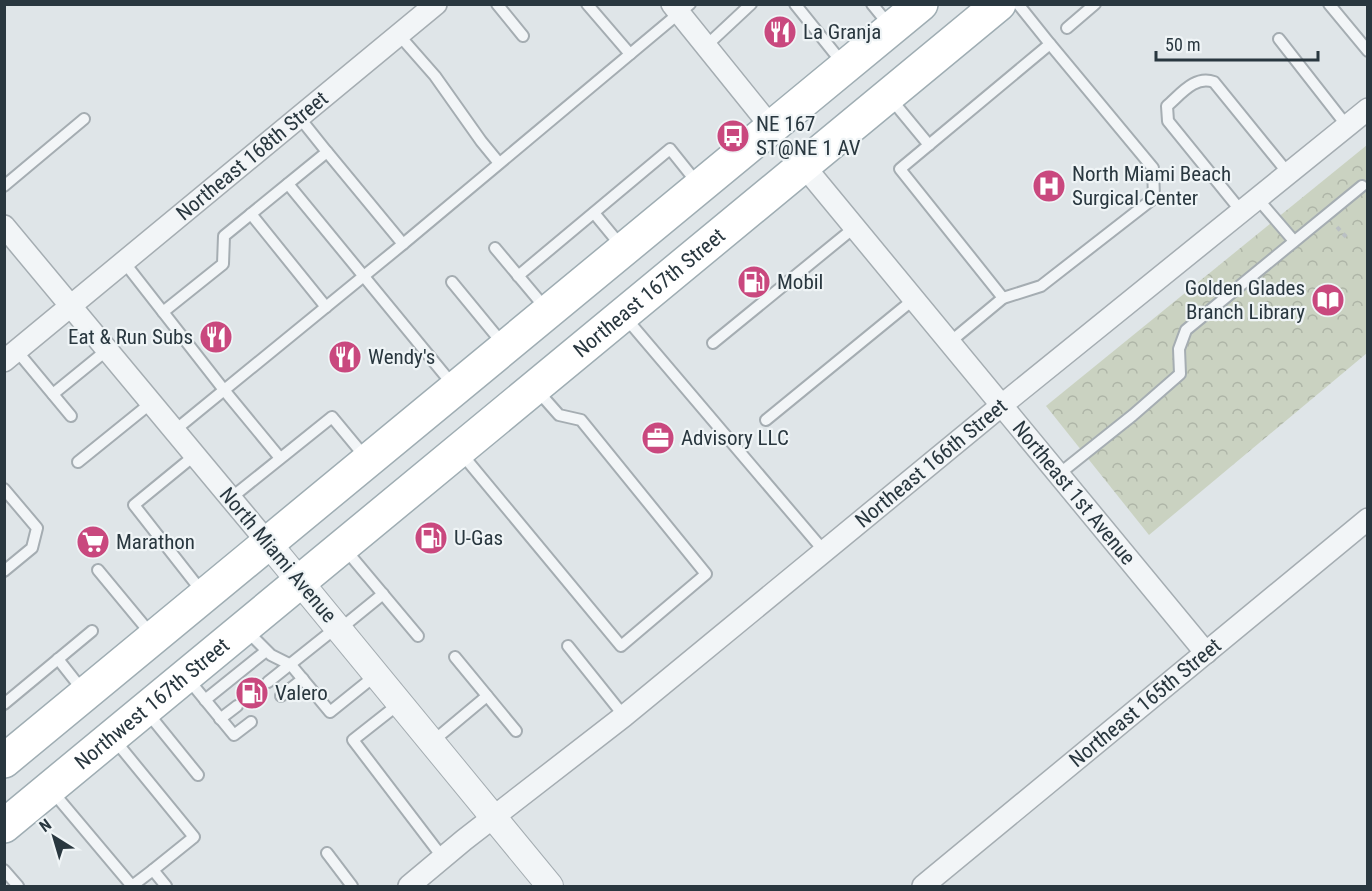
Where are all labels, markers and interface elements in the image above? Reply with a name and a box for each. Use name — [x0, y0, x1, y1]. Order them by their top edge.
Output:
restaurant icon: La Granja — [762, 14, 798, 50]
place label: La Granja — [803, 20, 881, 44]
scale bar — [1156, 24, 1318, 62]
text: 50 m — [1165, 34, 1200, 55]
street label: Northeast 168th Street — [172, 86, 333, 225]
place label: NE 167 ST@NE 1 AV — [756, 112, 861, 160]
bus stop icon: NE 167 ST@NE 1 AV — [715, 118, 751, 154]
place label: North Miami Beach Surgical Center — [1072, 162, 1231, 210]
hospital icon: North Miami Beach Surgical Center — [1031, 168, 1067, 204]
street label: Northeast 167th Street — [569, 223, 730, 362]
fuel station icon: Mobil — [736, 264, 772, 300]
place label: Mobil — [777, 270, 823, 294]
place label: Golden Glades Branch Library — [1185, 276, 1305, 324]
library icon: Golden Glades Branch Library — [1310, 282, 1346, 318]
restaurant icon: Eat & Run Subs — [198, 319, 234, 355]
place label: Eat & Run Subs — [68, 325, 193, 349]
restaurant icon: Wendy's — [327, 339, 363, 375]
place label: Wendy's — [368, 345, 435, 369]
street label: Northeast 166th Street — [851, 394, 1012, 533]
street label: Northeast 1st Avenue — [1008, 416, 1140, 570]
office icon: Advisory LLC — [640, 420, 676, 456]
place label: Advisory LLC — [681, 426, 789, 450]
street label: North Miami Avenue — [215, 483, 341, 627]
fuel station icon: U-Gas — [413, 520, 449, 556]
supermarket icon: Marathon — [75, 524, 111, 560]
place label: U-Gas — [454, 526, 503, 550]
place label: Marathon — [116, 530, 195, 554]
street label: Northwest 167th Street — [70, 633, 234, 774]
street label: Northeast 165th Street — [1065, 633, 1226, 772]
fuel station icon: Valero — [234, 675, 270, 711]
place label: Valero — [275, 681, 328, 705]
north arrow — [24, 807, 84, 867]
text: N — [36, 815, 55, 836]

